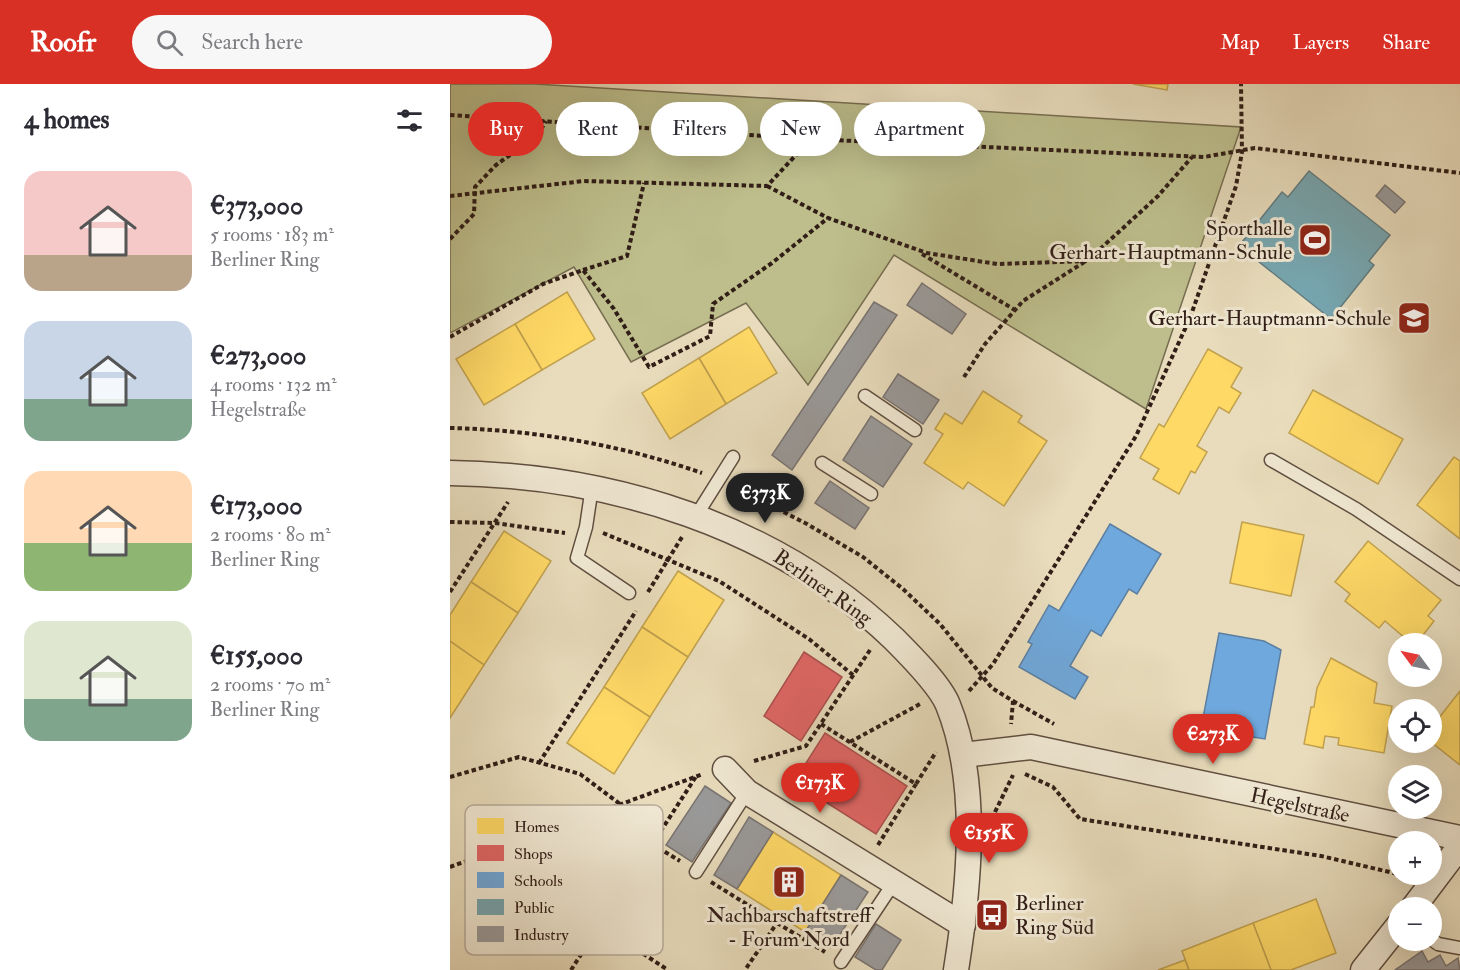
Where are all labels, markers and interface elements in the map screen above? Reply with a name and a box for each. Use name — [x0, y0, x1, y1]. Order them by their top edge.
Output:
search box — [132, 15, 552, 69]
text: Roofr — [30, 25, 96, 60]
icon: search — [153, 26, 186, 59]
text: Search here — [201, 28, 303, 56]
text: Map — [1220, 29, 1260, 56]
text: Layers — [1293, 29, 1349, 56]
text: Share — [1382, 29, 1430, 56]
chip: Buy — [468, 102, 544, 156]
chip: Rent — [556, 102, 639, 156]
chip: Filters — [651, 102, 748, 156]
chip: New — [760, 102, 842, 156]
chip: Apartment — [854, 102, 985, 156]
text: 4 homes — [24, 104, 110, 136]
icon: filters — [393, 104, 426, 137]
text: €373,000 — [210, 190, 303, 222]
icon: home — [72, 195, 144, 267]
place label: Sporthalle Gerhart-Hauptmann-Schule — [1049, 215, 1292, 266]
text: 5 rooms · 183 m² — [210, 222, 334, 247]
sports icon: Sporthalle Gerhart-Hauptmann-Schule — [1297, 222, 1333, 258]
text: Berliner Ring — [210, 247, 319, 272]
school or university icon: Gerhart-Hauptmann-Schule — [1396, 300, 1432, 336]
place label: Gerhart-Hauptmann-Schule — [1148, 305, 1391, 332]
text: €273,000 — [210, 340, 306, 372]
icon: home — [72, 345, 144, 417]
text: 4 rooms · 132 m² — [210, 372, 337, 397]
text: Hegelstraße — [210, 397, 306, 422]
pin: €373K — [723, 473, 807, 524]
text: €373K — [740, 480, 790, 505]
text: €173,000 — [210, 490, 303, 522]
icon: home — [72, 495, 144, 567]
text: 2 rooms · 80 m² — [210, 522, 331, 547]
street label: Berliner Ring — [768, 543, 878, 632]
text: Berliner Ring — [210, 547, 319, 572]
north arrow — [1388, 633, 1442, 687]
map controls — [1388, 633, 1442, 951]
text: €155,000 — [210, 640, 303, 672]
icon: home — [72, 645, 144, 717]
text: 2 rooms · 70 m² — [210, 672, 330, 697]
text: Berliner Ring — [210, 697, 319, 722]
button: locate — [1388, 699, 1442, 753]
pin: €273K — [1171, 714, 1255, 765]
text: €273K — [1187, 721, 1239, 746]
pin: €173K — [778, 763, 862, 814]
button: layers — [1388, 765, 1442, 819]
text: €173K — [795, 770, 845, 795]
street label: Hegelstraße — [1248, 782, 1352, 829]
legend — [465, 805, 663, 955]
pin: €155K — [947, 813, 1031, 864]
text: Homes — [514, 817, 559, 837]
text: €155K — [964, 820, 1014, 845]
button: + — [1388, 831, 1442, 885]
text: Shops — [514, 844, 553, 865]
building icon: Nachbarschaftstreff - Forum Nord — [771, 864, 807, 900]
text: Schools — [514, 871, 563, 891]
place label: Berliner Ring Süd — [1015, 890, 1095, 941]
bus stop icon: Berliner Ring Süd — [974, 897, 1010, 933]
button: − — [1388, 897, 1442, 951]
text: Public — [514, 898, 555, 918]
place label: Nachbarschaftstreff - Forum Nord — [707, 902, 875, 953]
text: Industry — [514, 925, 569, 945]

